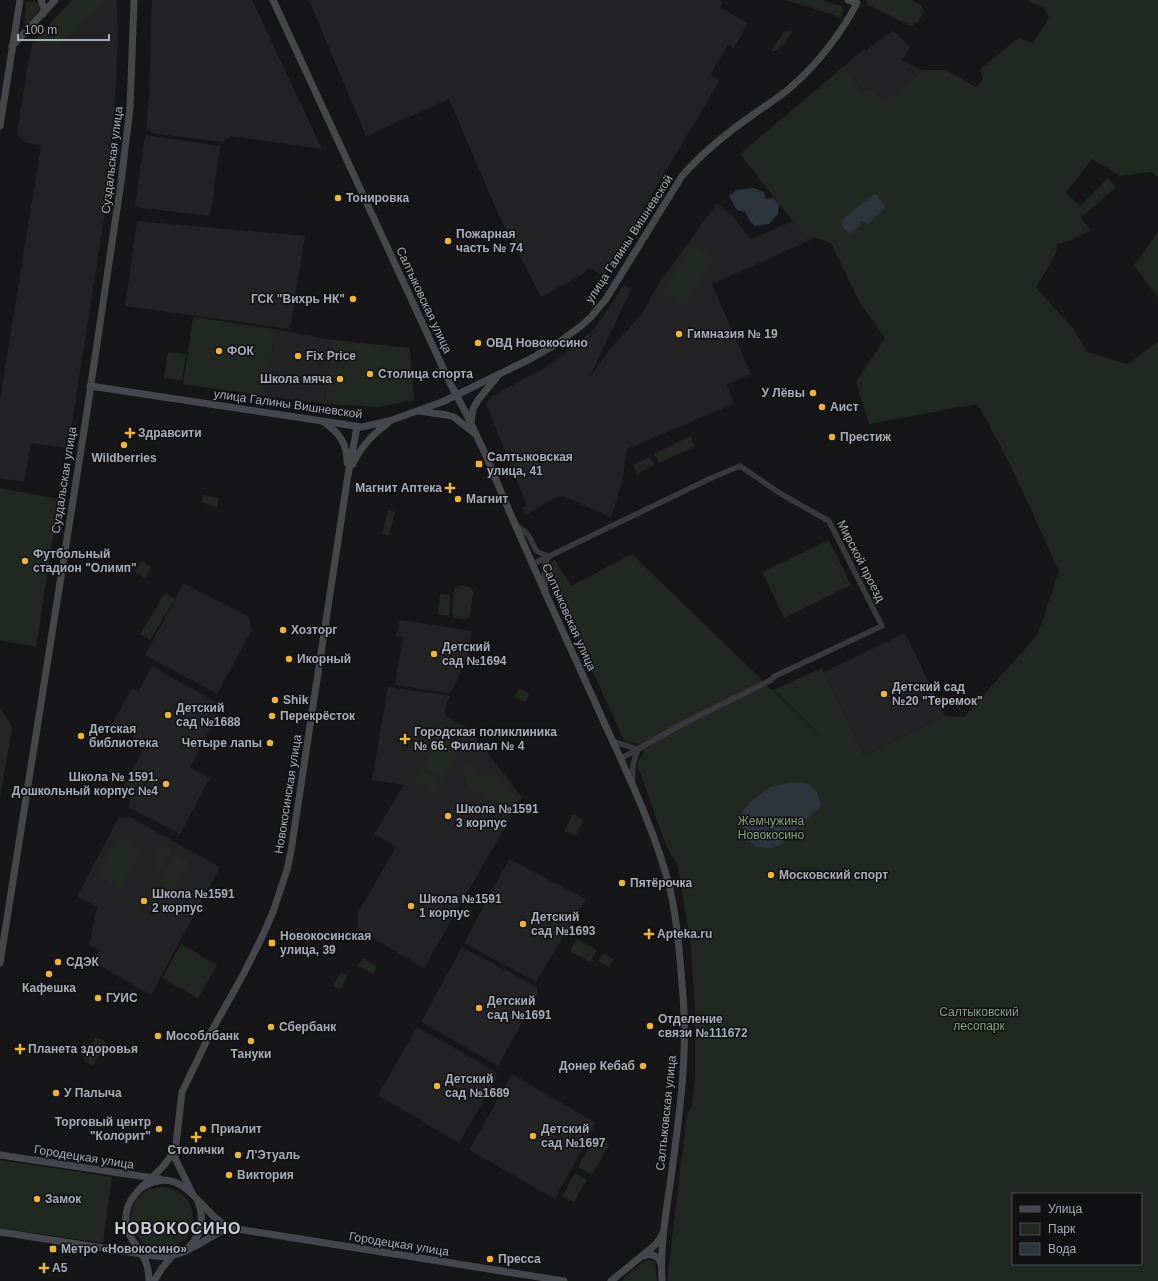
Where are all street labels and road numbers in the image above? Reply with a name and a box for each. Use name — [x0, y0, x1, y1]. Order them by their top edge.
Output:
street label: Суздальская улица — [98, 105, 126, 214]
street label: улица Галины Вишневской — [582, 172, 676, 306]
street label: Салтыковская улица — [393, 245, 455, 356]
street label: улица Галины Вишневской — [213, 387, 363, 421]
street label: Суздальская улица — [49, 425, 79, 534]
street label: Мирской проезд — [834, 518, 888, 604]
street label: Салтыковская улица — [539, 561, 599, 673]
street label: Новокосинская улица — [272, 733, 304, 855]
street label: Салтыковская улица — [653, 1054, 679, 1171]
street label: Городецкая улица — [33, 1142, 135, 1172]
street label: Городецкая улица — [348, 1229, 450, 1259]

